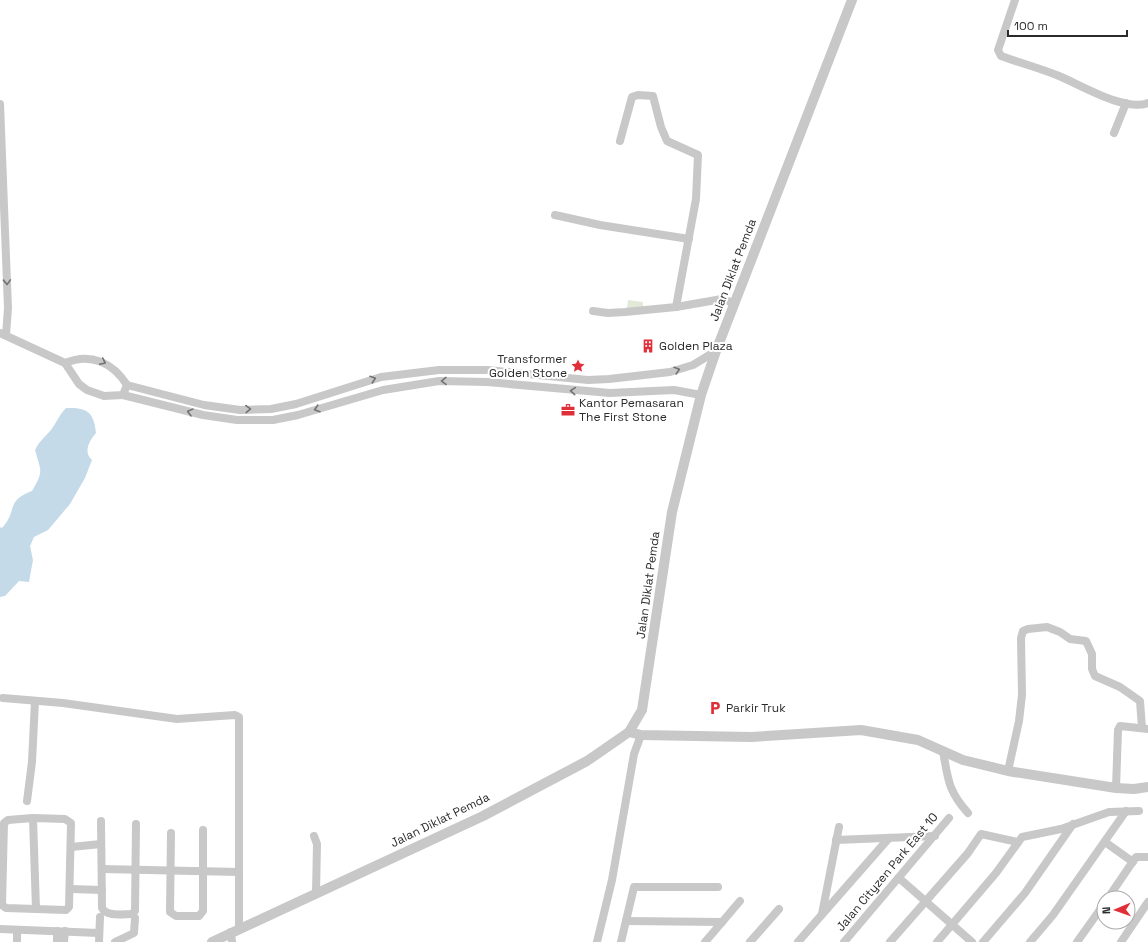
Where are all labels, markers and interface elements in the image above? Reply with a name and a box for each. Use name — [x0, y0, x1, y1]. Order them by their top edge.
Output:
scale bar — [1008, 12, 1127, 38]
text: 100 m — [1014, 18, 1048, 34]
street label: Jalan Diklat Pemda — [706, 216, 760, 324]
one-way arrow — [3, 279, 12, 285]
building icon: Golden Plaza — [640, 338, 656, 354]
place label: Golden Plaza — [659, 338, 733, 354]
place label: Transformer Golden Stone — [489, 351, 567, 381]
one-way arrow — [98, 357, 106, 365]
place icon: Transformer Golden Stone — [570, 358, 586, 374]
one-way arrow — [673, 366, 680, 375]
one-way arrow — [370, 375, 377, 384]
one-way arrow — [441, 377, 447, 386]
one-way arrow — [570, 387, 576, 396]
place label: Kantor Pemasaran The First Stone — [579, 395, 684, 425]
office icon: Kantor Pemasaran The First Stone — [560, 402, 576, 418]
one-way arrow — [314, 404, 321, 413]
one-way arrow — [245, 405, 251, 414]
one-way arrow — [186, 408, 193, 417]
street label: Jalan Diklat Pemda — [633, 530, 663, 640]
parking icon: Parkir Truk — [707, 700, 723, 716]
place label: Parkir Truk — [726, 700, 786, 716]
street label: Jalan Diklat Pemda — [388, 789, 492, 851]
street label: Jalan Cityzen Park East 10 — [833, 809, 941, 935]
north arrow — [1096, 890, 1136, 930]
text: N — [1099, 906, 1113, 914]

